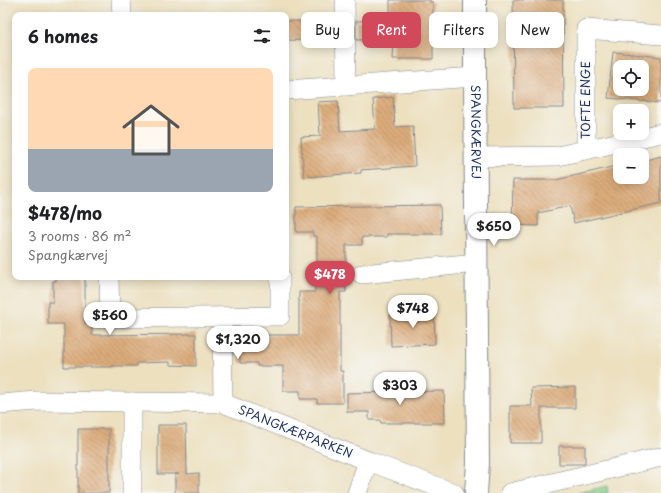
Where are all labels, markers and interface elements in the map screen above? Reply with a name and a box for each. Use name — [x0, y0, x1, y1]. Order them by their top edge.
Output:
chip: Buy — [301, 12, 354, 48]
chip: Rent — [362, 12, 421, 48]
chip: Filters — [429, 12, 498, 48]
chip: New — [506, 12, 564, 48]
text: 6 homes — [28, 23, 98, 49]
icon: filters — [251, 25, 273, 47]
map controls — [613, 60, 649, 184]
button: locate — [613, 60, 649, 96]
street label: TOFTE ENGE — [576, 61, 594, 139]
street label: SPANGKÆRVEJ — [467, 85, 486, 179]
icon: home — [115, 94, 187, 166]
button: + — [613, 104, 649, 140]
button: − — [613, 148, 649, 184]
text: $478/mo — [28, 200, 102, 226]
pin: $650 — [470, 213, 518, 247]
text: $650 — [476, 216, 512, 235]
text: 3 rooms · 86 m² — [28, 226, 131, 245]
text: Spangkærvej — [28, 245, 108, 264]
pin: $478 — [306, 261, 354, 295]
text: $478 — [314, 264, 346, 283]
pin: $748 — [389, 295, 437, 329]
text: $748 — [397, 298, 429, 317]
pin: $560 — [86, 302, 134, 336]
text: $560 — [92, 305, 128, 324]
pin: $1,320 — [205, 326, 271, 360]
text: $1,320 — [215, 329, 261, 348]
pin: $303 — [376, 372, 424, 406]
text: $303 — [382, 375, 418, 394]
street label: SPANGKÆRPARKEN — [236, 400, 356, 462]

